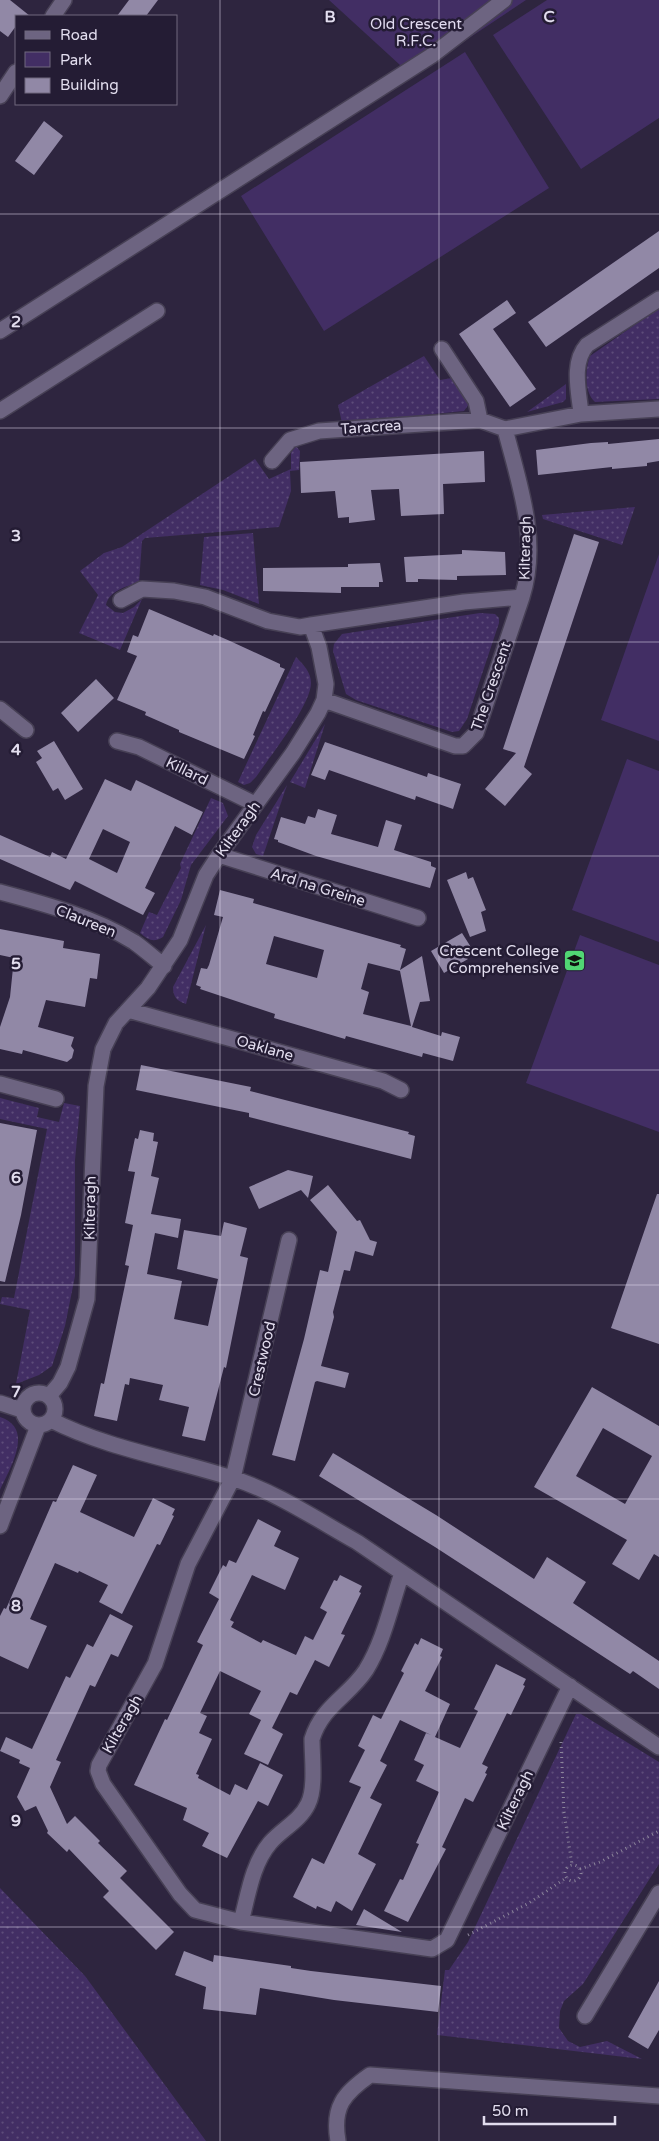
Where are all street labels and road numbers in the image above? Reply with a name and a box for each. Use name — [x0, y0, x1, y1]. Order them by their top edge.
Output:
street label: Taracrea — [340, 416, 402, 438]
street label: Kilteragh — [515, 516, 535, 580]
street label: The Crescent — [467, 639, 515, 733]
street label: Killard — [163, 753, 211, 789]
street label: Kilteragh — [212, 798, 264, 860]
street label: Ard na Greine — [268, 864, 368, 910]
street label: Claureen — [53, 901, 119, 941]
street label: Oaklane — [234, 1031, 296, 1065]
street label: Kilteragh — [80, 1176, 100, 1240]
street label: Crestwood — [245, 1320, 279, 1398]
street label: Kilteragh — [98, 1692, 146, 1756]
street label: Kilteragh — [493, 1767, 537, 1833]

